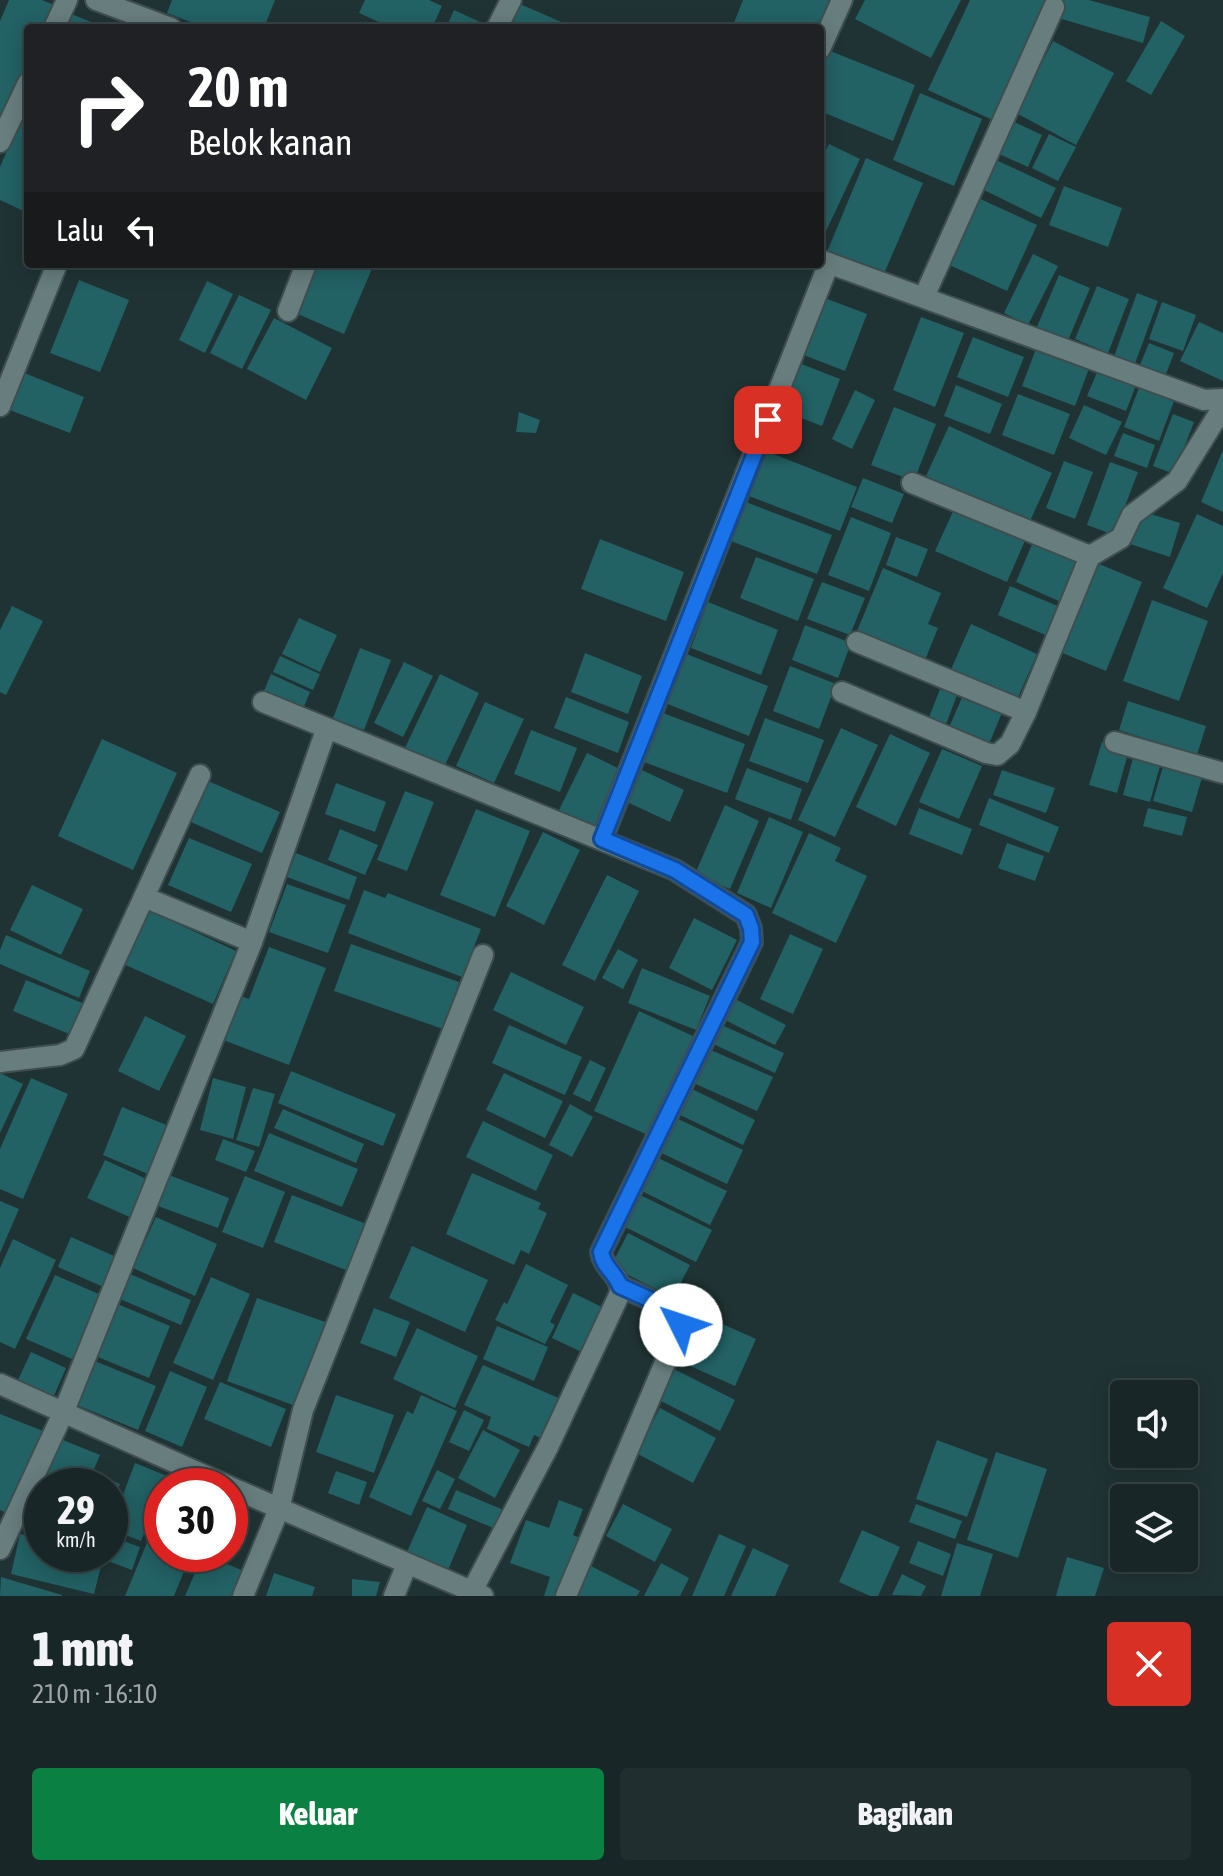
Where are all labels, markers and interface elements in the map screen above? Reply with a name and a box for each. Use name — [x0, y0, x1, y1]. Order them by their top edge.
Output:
text: 20 m — [188, 55, 289, 119]
icon: right — [56, 56, 160, 160]
text: Belok kanan — [188, 121, 353, 163]
icon: left — [120, 208, 164, 252]
text: Lalu — [56, 213, 104, 247]
pin — [734, 386, 802, 454]
icon: arrive — [746, 398, 790, 442]
position arrow — [639, 1283, 723, 1367]
map controls — [1110, 1380, 1198, 1572]
button: sound — [1110, 1380, 1198, 1468]
speed limit sign: 30 — [144, 1468, 248, 1572]
button: layers — [1110, 1484, 1198, 1572]
text: 29 — [57, 1487, 95, 1532]
text: km/h — [56, 1528, 96, 1551]
text: 1 mnt — [32, 1621, 133, 1676]
button: close — [1107, 1622, 1191, 1706]
text: 210 m · 16:10 — [32, 1679, 157, 1709]
button: Keluar — [32, 1768, 604, 1860]
button: Bagikan — [620, 1768, 1191, 1860]

